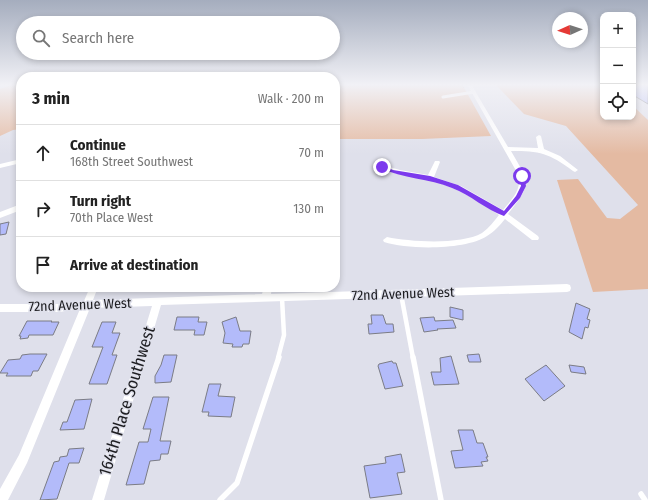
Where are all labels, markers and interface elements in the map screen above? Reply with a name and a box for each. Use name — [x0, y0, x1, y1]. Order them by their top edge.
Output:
north arrow — [552, 12, 588, 48]
map controls — [600, 12, 636, 120]
button: + — [600, 12, 636, 48]
search box — [16, 16, 340, 60]
icon: search — [30, 27, 52, 49]
text: Search here — [62, 29, 134, 47]
button: − — [600, 48, 636, 84]
button: locate — [600, 84, 636, 120]
text: 3 min — [32, 88, 70, 109]
text: Walk · 200 m — [258, 91, 324, 106]
text: Continue — [70, 136, 126, 154]
icon: ahead — [32, 142, 54, 164]
text: 70 m — [299, 145, 324, 160]
text: 168th Street Southwest — [70, 154, 193, 169]
route end — [373, 158, 391, 176]
route start — [513, 167, 531, 185]
text: Turn right — [70, 192, 131, 210]
icon: right — [32, 198, 54, 220]
text: 130 m — [293, 201, 324, 216]
text: 70th Place West — [70, 210, 153, 225]
icon: arrive — [32, 254, 54, 276]
text: Arrive at destination — [70, 256, 198, 274]
street label: 72nd Avenue West — [351, 284, 455, 304]
street label: 72nd Avenue West — [28, 295, 132, 315]
street label: 164th Place Southwest — [94, 323, 160, 479]

